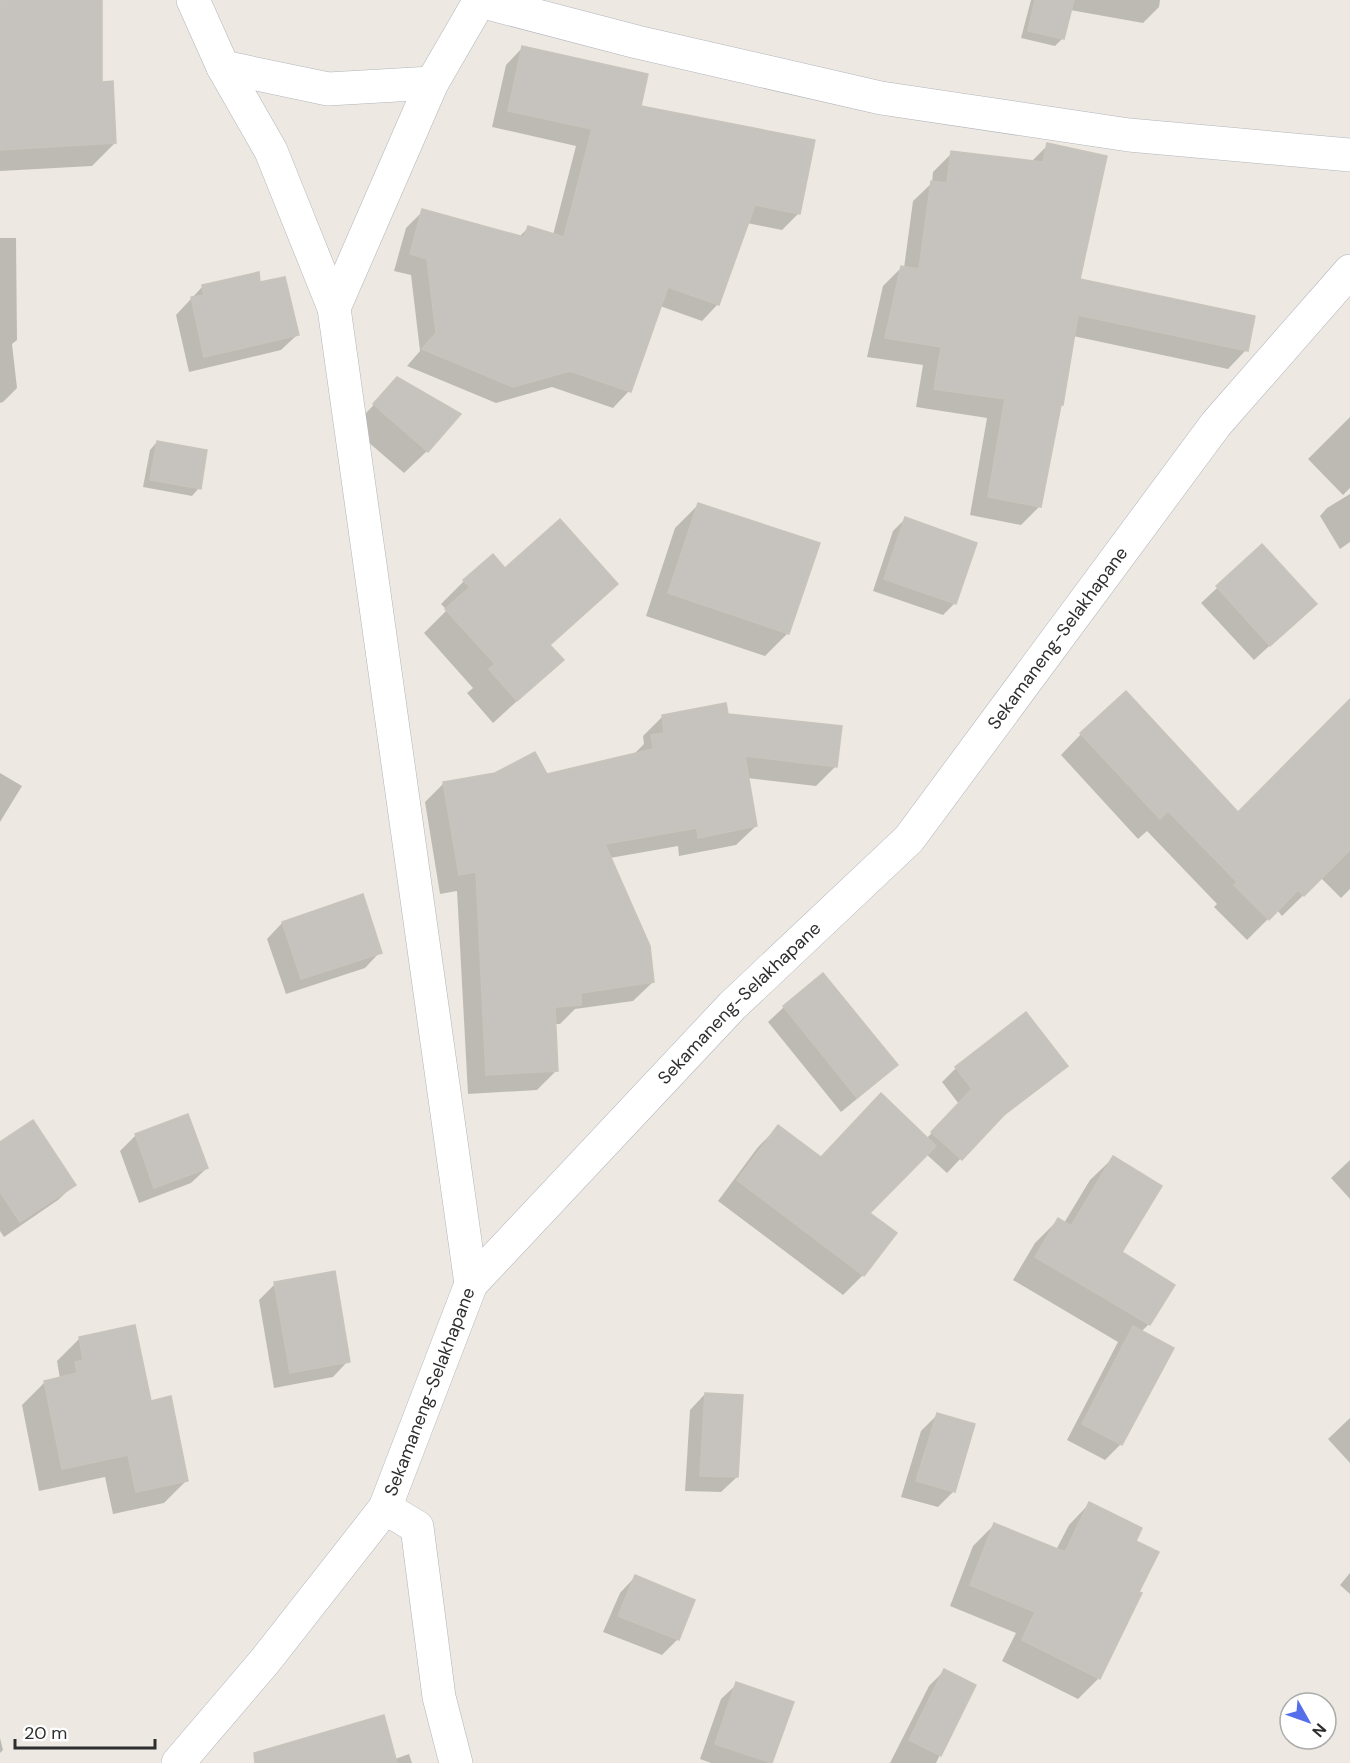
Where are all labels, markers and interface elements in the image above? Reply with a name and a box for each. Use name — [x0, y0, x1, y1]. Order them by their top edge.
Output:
street label: Sekamaneng-Selakhapane — [982, 542, 1133, 734]
street label: Sekamaneng-Selakhapane — [652, 916, 826, 1090]
street label: Sekamaneng-Selakhapane — [379, 1284, 481, 1499]
north arrow — [1278, 1691, 1338, 1751]
scale bar — [15, 1712, 154, 1750]
text: N — [1307, 1719, 1331, 1742]
text: 20 m — [24, 1721, 67, 1745]

